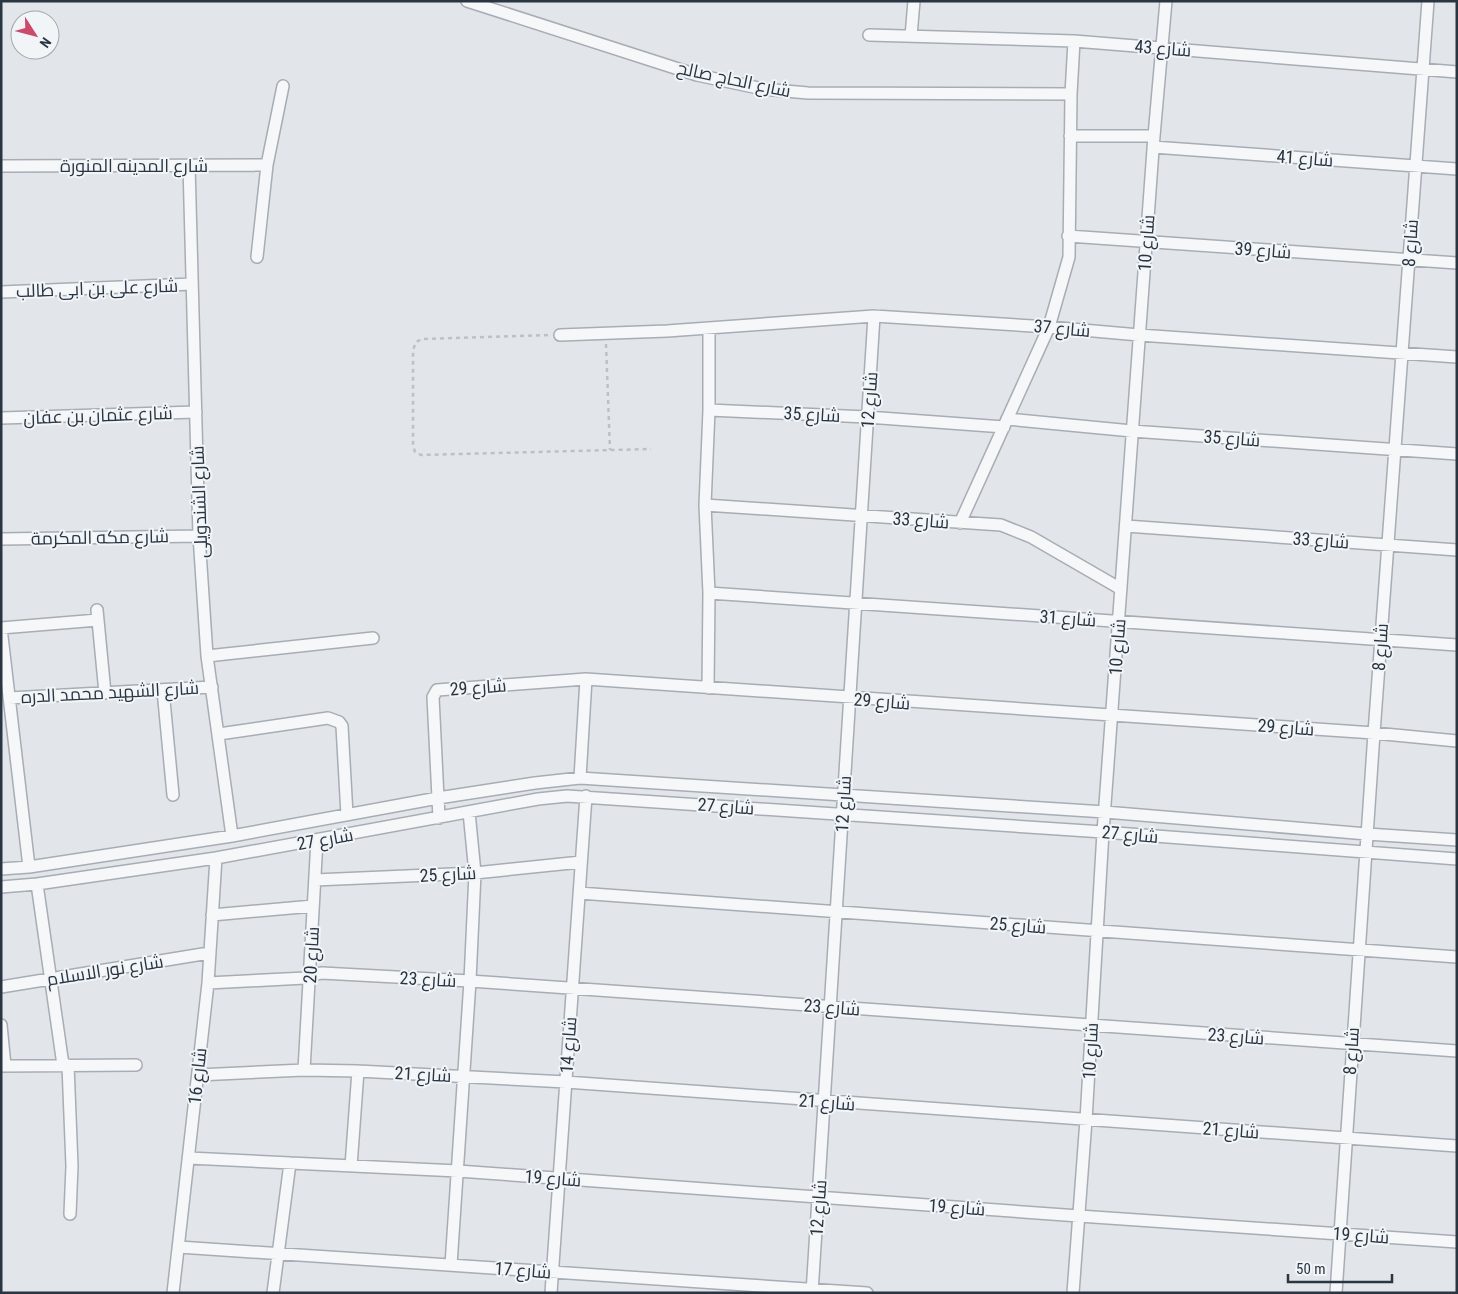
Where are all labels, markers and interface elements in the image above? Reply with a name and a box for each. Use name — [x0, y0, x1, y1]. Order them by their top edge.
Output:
north arrow — [10, 10, 60, 60]
text: N — [37, 34, 55, 51]
street label: شارع 43 — [1134, 36, 1192, 62]
street label: شارع الحاج صالح — [675, 57, 793, 103]
street label: شارع 41 — [1276, 146, 1334, 172]
street label: شارع المدينه المنورة — [60, 155, 208, 178]
street label: شارع 10 — [1134, 214, 1160, 272]
street label: شارع 8 — [1398, 218, 1424, 268]
street label: شارع 39 — [1234, 238, 1292, 264]
street label: شارع على بن ابى طالب — [16, 275, 179, 303]
street label: شارع 37 — [1033, 315, 1091, 343]
street label: شارع 12 — [857, 371, 883, 429]
street label: شارع عثمان بن عفان — [23, 402, 173, 430]
street label: شارع 35 — [783, 402, 841, 428]
street label: شارع 35 — [1203, 426, 1261, 452]
street label: شارع الشندويلى — [187, 445, 213, 559]
street label: شارع 33 — [892, 508, 950, 534]
street label: شارع مكه المكرمة — [31, 525, 169, 551]
street label: شارع 33 — [1292, 528, 1350, 554]
street label: شارع 31 — [1039, 606, 1097, 632]
street label: شارع 10 — [1105, 618, 1131, 676]
street label: شارع 8 — [1368, 622, 1394, 672]
street label: شارع 29 — [449, 675, 507, 701]
street label: شارع الشهيد محمد الدره — [20, 677, 200, 709]
street label: شارع 29 — [853, 689, 911, 715]
street label: شارع 29 — [1257, 715, 1315, 741]
street label: شارع 12 — [831, 775, 857, 833]
street label: شارع 27 — [697, 794, 755, 820]
street label: شارع 27 — [1101, 821, 1159, 849]
street label: شارع 27 — [295, 824, 355, 856]
street label: شارع 25 — [419, 862, 477, 888]
street label: شارع 25 — [989, 913, 1047, 939]
street label: شارع 20 — [299, 926, 325, 984]
street label: شارع نور الاسلام — [45, 950, 165, 992]
street label: شارع 23 — [399, 967, 457, 993]
street label: شارع 23 — [803, 995, 861, 1021]
street label: شارع 14 — [556, 1016, 582, 1074]
street label: شارع 10 — [1078, 1022, 1104, 1080]
street label: شارع 23 — [1207, 1024, 1265, 1050]
street label: شارع 8 — [1339, 1026, 1365, 1076]
street label: شارع 16 — [184, 1047, 212, 1106]
street label: شارع 21 — [394, 1062, 452, 1088]
street label: شارع 21 — [798, 1090, 856, 1116]
street label: شارع 21 — [1202, 1118, 1260, 1144]
street label: شارع 19 — [524, 1166, 582, 1192]
street label: شارع 12 — [806, 1179, 832, 1237]
street label: شارع 19 — [928, 1195, 986, 1221]
street label: شارع 19 — [1332, 1223, 1390, 1249]
scale bar — [1288, 1252, 1392, 1284]
street label: شارع 17 — [494, 1258, 552, 1284]
text: 50 m — [1296, 1260, 1326, 1278]

